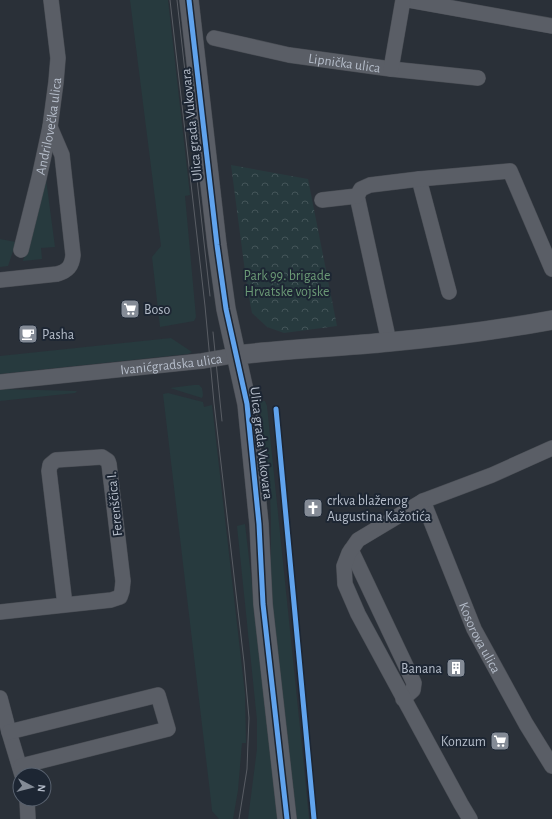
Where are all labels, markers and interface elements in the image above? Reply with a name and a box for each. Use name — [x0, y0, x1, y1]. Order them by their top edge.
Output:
street label: Lipnička ulica — [307, 52, 382, 76]
street label: Ulica grada Vukovara — [179, 67, 205, 182]
street label: Andrilovečka ulica — [34, 76, 64, 176]
park label: Park 99. brigade Hrvatske vojske — [244, 269, 330, 299]
supermarket icon: Boso — [119, 298, 141, 320]
place label: Boso — [144, 303, 170, 317]
cafe icon: Pasha — [17, 323, 39, 345]
place label: Pasha — [42, 328, 75, 342]
street label: Ivanićgradska ulica — [120, 352, 224, 377]
street label: Ulica grada Vukovara — [247, 386, 275, 501]
street label: Ferenščica I. — [105, 471, 125, 537]
place label: crkva blaženog Augustina Kažotića — [327, 494, 431, 524]
church icon: crkva blaženog Augustina Kažotića — [302, 497, 324, 519]
street label: Kosorova ulica — [456, 600, 503, 676]
building icon: Banana — [445, 657, 467, 679]
place label: Banana — [401, 662, 443, 676]
supermarket icon: Konzum — [489, 730, 511, 752]
place label: Konzum — [441, 735, 486, 749]
north arrow — [12, 767, 52, 807]
text: N — [36, 784, 47, 793]

